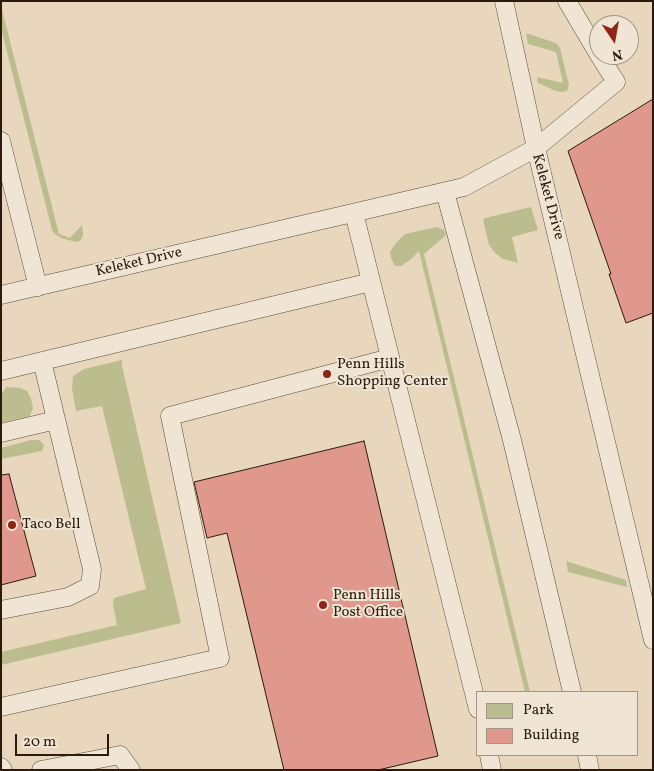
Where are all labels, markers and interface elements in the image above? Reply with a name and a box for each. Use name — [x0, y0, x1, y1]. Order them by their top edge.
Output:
north arrow — [589, 15, 639, 65]
text: N — [610, 44, 624, 65]
street label: Keleket Drive — [527, 152, 567, 242]
street label: Keleket Drive — [94, 244, 184, 282]
place label: Penn Hills Shopping Center — [337, 356, 448, 391]
marker: Penn Hills Shopping Center — [321, 368, 333, 380]
place label: Taco Bell — [22, 516, 80, 534]
marker: Taco Bell — [6, 519, 18, 531]
place label: Penn Hills Post Office — [333, 587, 403, 622]
marker: Penn Hills Post Office — [317, 599, 329, 611]
legend — [477, 691, 639, 756]
text: Park — [523, 700, 554, 721]
scale bar — [18, 724, 111, 756]
text: Building — [523, 725, 579, 746]
text: 20 m — [23, 732, 56, 753]

